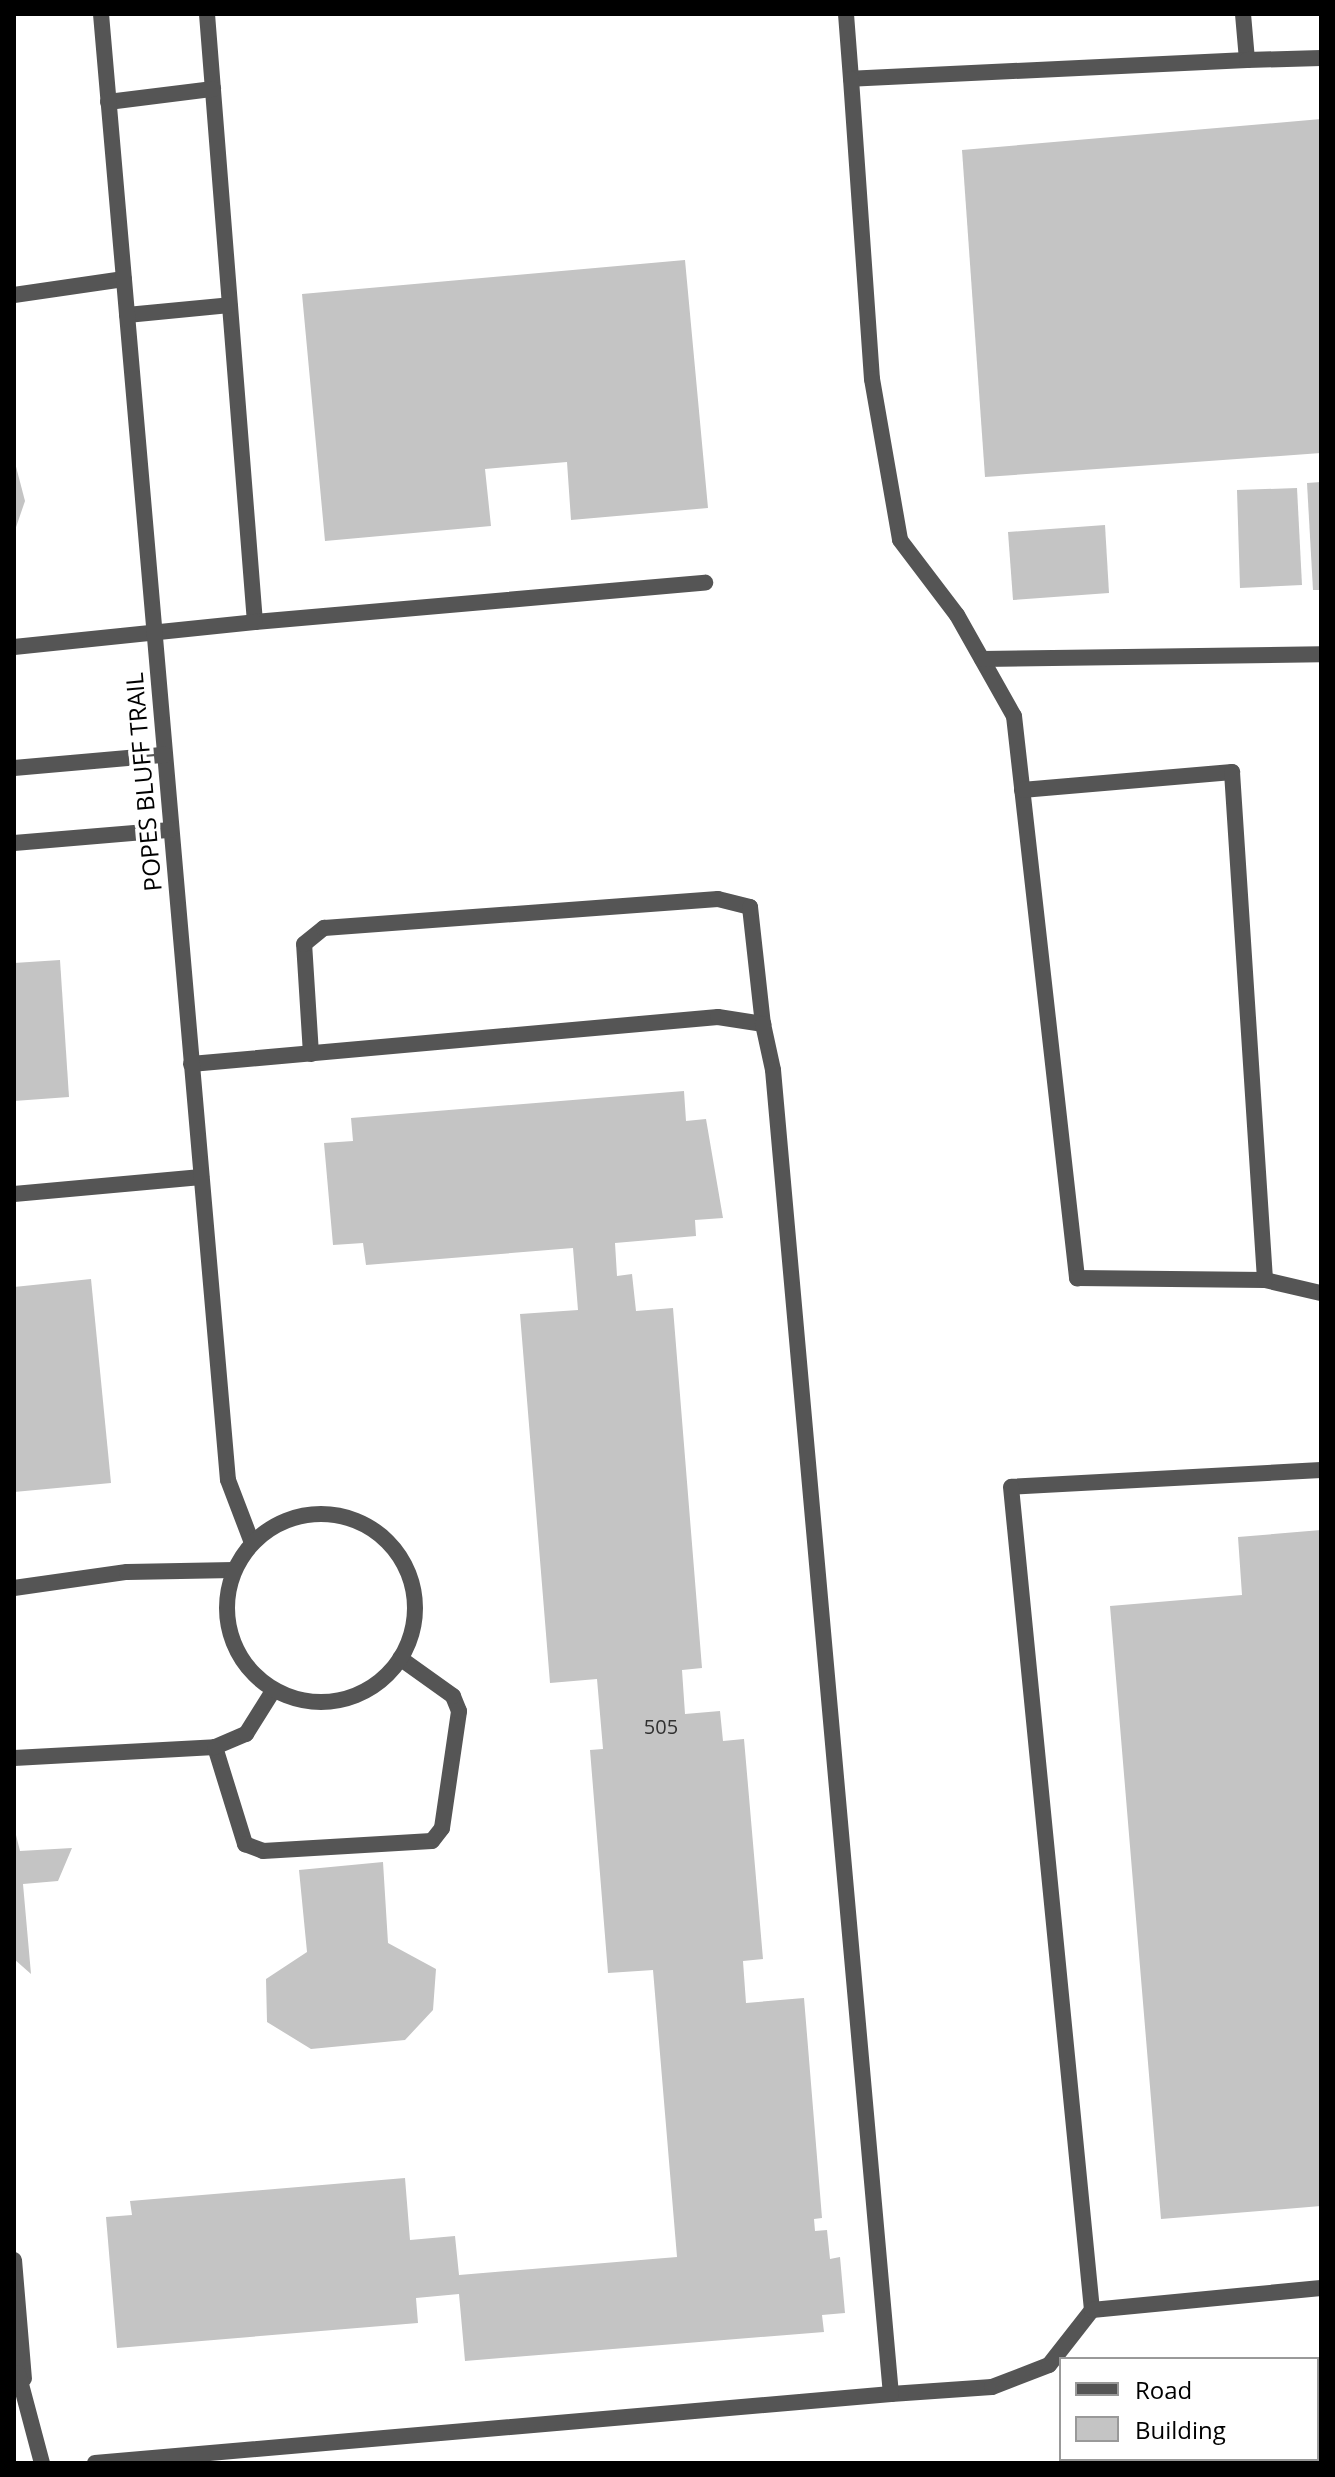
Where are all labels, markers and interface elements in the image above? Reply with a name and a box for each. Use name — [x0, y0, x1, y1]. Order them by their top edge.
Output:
street label: POPES BLUFF TRAIL — [119, 672, 167, 892]
house number: 505 — [644, 1714, 678, 1738]
legend — [1059, 2357, 1319, 2461]
text: Road — [1135, 2373, 1192, 2406]
text: Building — [1135, 2413, 1226, 2446]

